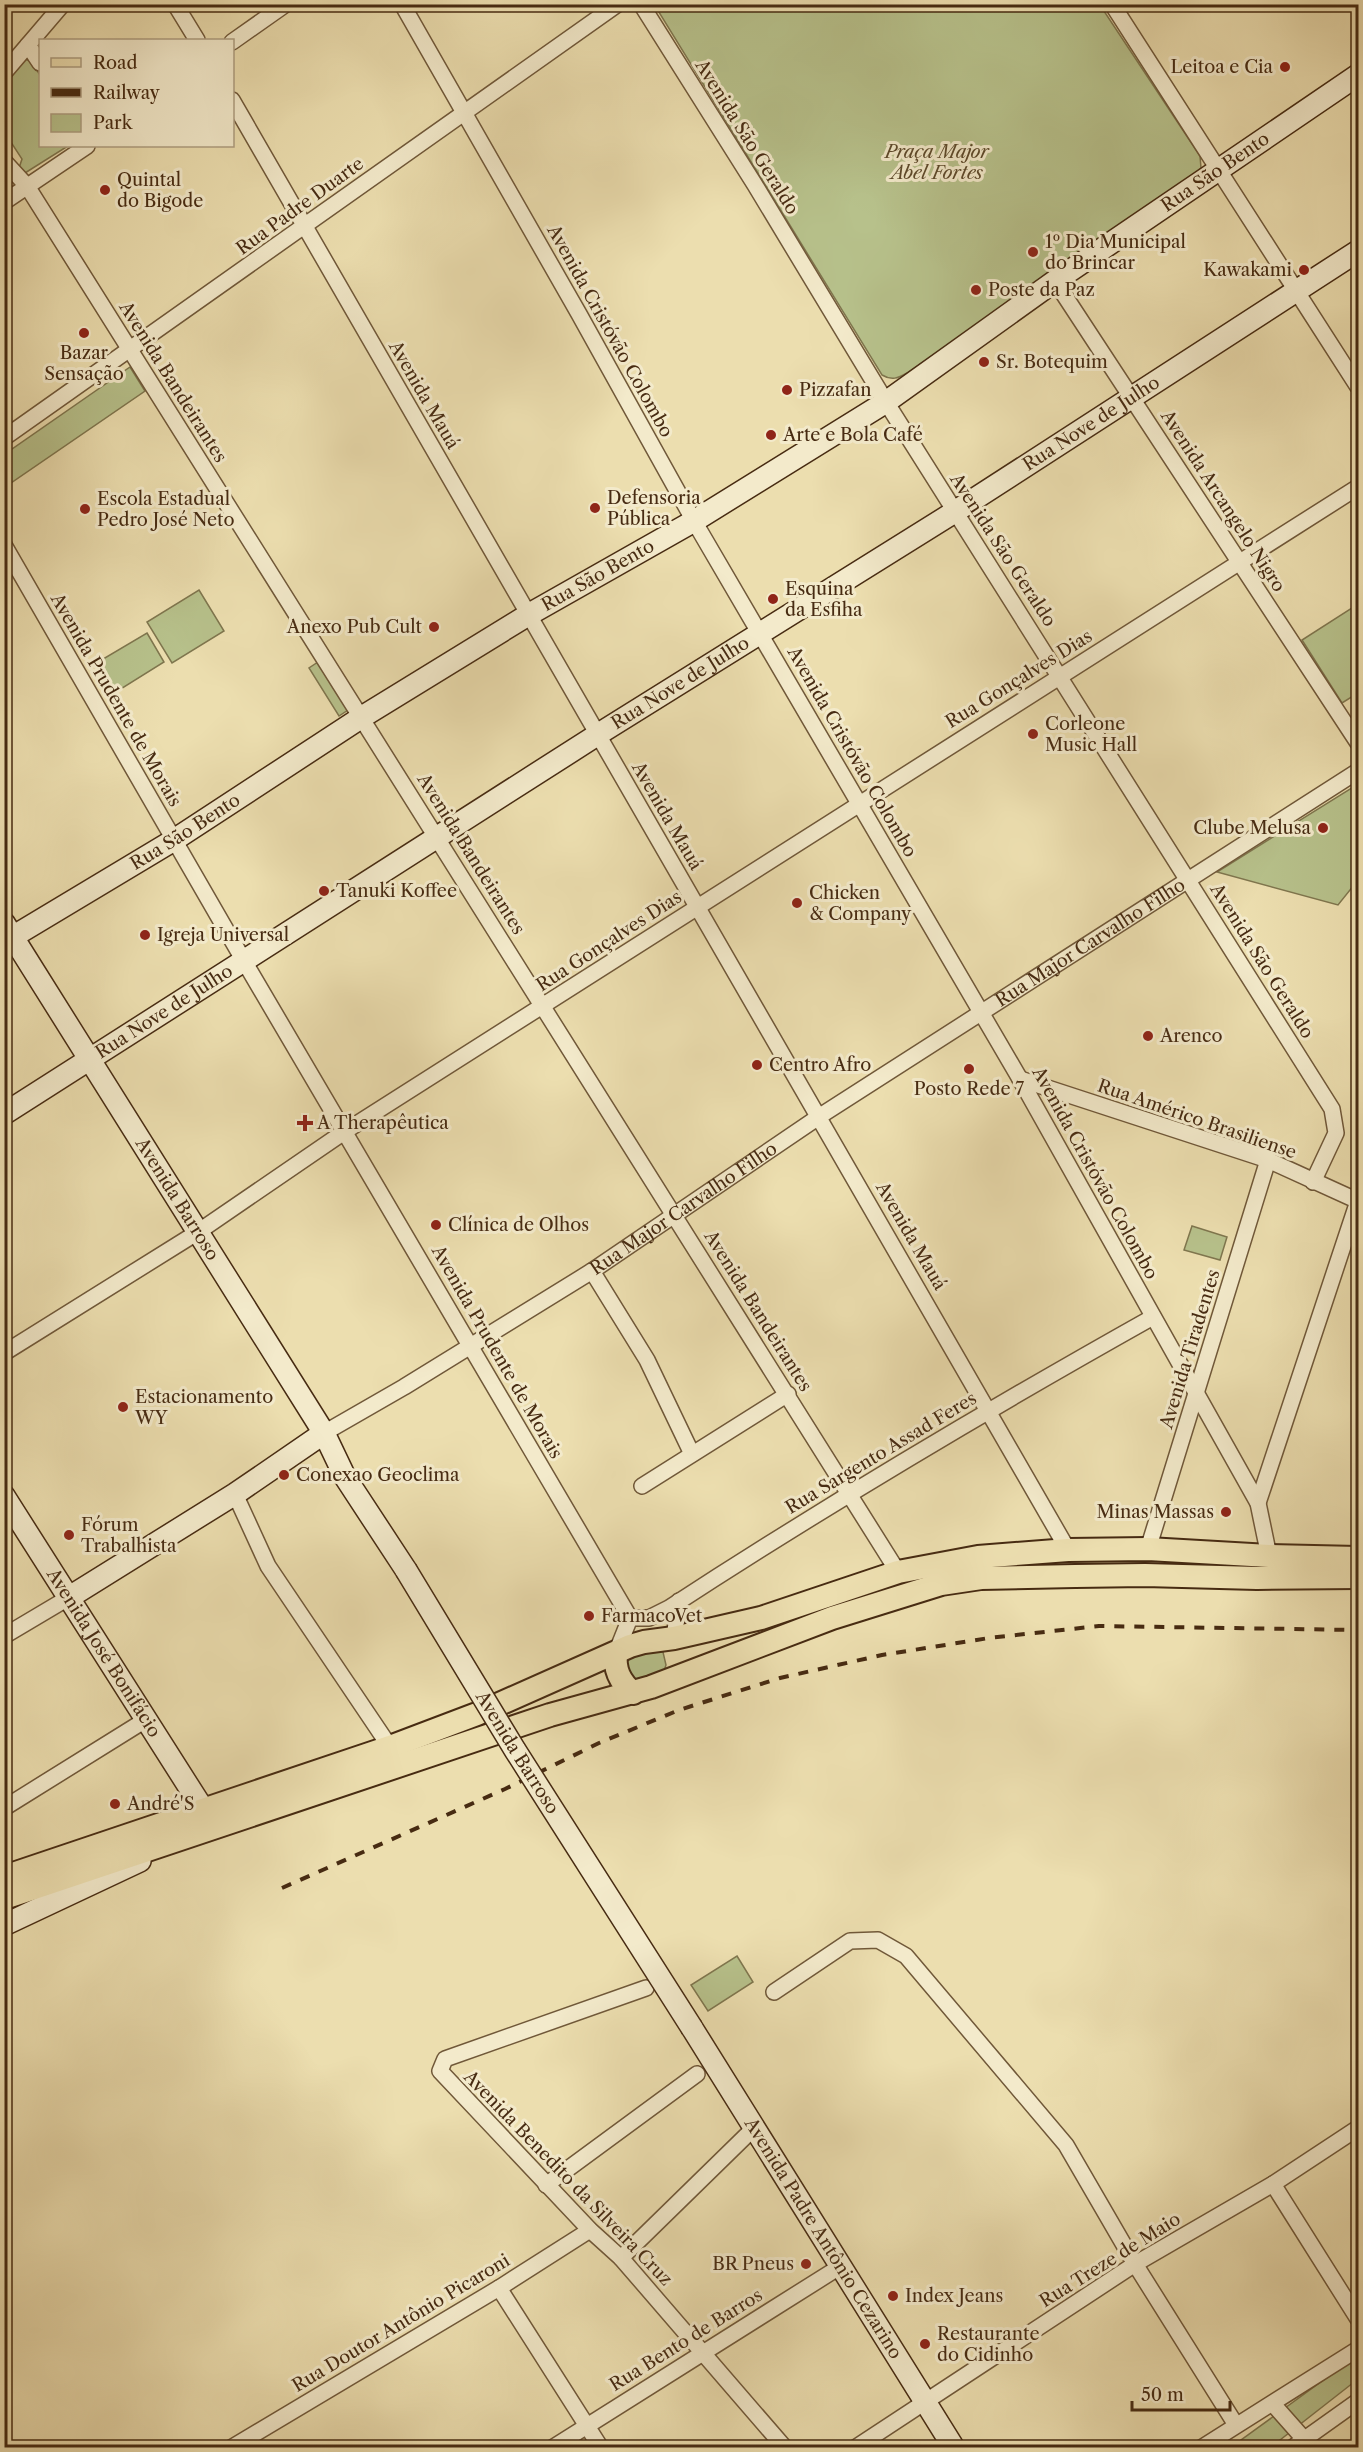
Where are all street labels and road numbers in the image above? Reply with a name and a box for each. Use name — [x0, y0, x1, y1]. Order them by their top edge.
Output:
street label: Avenida São Geraldo — [690, 55, 804, 218]
street label: Rua São Bento — [1157, 128, 1273, 217]
street label: Rua Padre Duarte — [232, 152, 368, 260]
street label: Avenida Cristóvão Colombo — [542, 220, 678, 441]
street label: Avenida Bandeirantes — [114, 297, 232, 467]
street label: Avenida Mauá — [384, 336, 464, 454]
street label: Rua Nove de Julho — [1019, 371, 1164, 476]
street label: Avenida Arcangelo Nigro — [1155, 405, 1290, 596]
street label: Avenida São Geraldo — [945, 468, 1061, 631]
street label: Rua São Bento — [538, 535, 658, 616]
street label: Avenida Prudente de Morais — [45, 589, 186, 810]
street label: Rua Gonçalves Dias — [942, 625, 1096, 733]
street label: Rua Nove de Julho — [607, 632, 753, 734]
street label: Avenida Cristóvão Colombo — [782, 642, 921, 861]
street label: Avenida Mauá — [627, 757, 707, 875]
street label: Avenida Bandeirantes — [412, 769, 530, 939]
street label: Rua São Bento — [126, 789, 244, 875]
street label: Rua Major Carvalho Filho — [991, 874, 1189, 1012]
street label: Avenida São Geraldo — [1205, 879, 1319, 1042]
street label: Rua Gonçalves Dias — [532, 886, 686, 996]
street label: Rua Nove de Julho — [91, 960, 237, 1064]
street label: Avenida Cristóvão Colombo — [1027, 1062, 1163, 1283]
street label: Rua Américo Brasiliense — [1095, 1075, 1299, 1163]
street label: Avenida Barroso — [130, 1133, 224, 1264]
street label: Rua Major Carvalho Filho — [586, 1137, 781, 1280]
street label: Avenida Mauá — [871, 1177, 951, 1295]
street label: Avenida Bandeirantes — [699, 1226, 817, 1396]
street label: Avenida Prudente de Morais — [426, 1241, 567, 1462]
street label: Avenida Tiradentes — [1155, 1267, 1225, 1432]
street label: Rua Sargento Assad Feres — [782, 1387, 980, 1519]
street label: Avenida José Bonifácio — [41, 1564, 166, 1741]
street label: Avenida Barroso — [471, 1686, 564, 1818]
street label: Avenida Benedito da Silveira Cruz — [458, 2065, 677, 2290]
street label: Avenida Padre Antônio Cezarino — [739, 2113, 907, 2363]
street label: Rua Treze de Maio — [1036, 2208, 1184, 2312]
street label: Rua Doutor Antônio Picaroni — [288, 2249, 514, 2397]
street label: Rua Bento de Barros — [605, 2284, 767, 2396]

